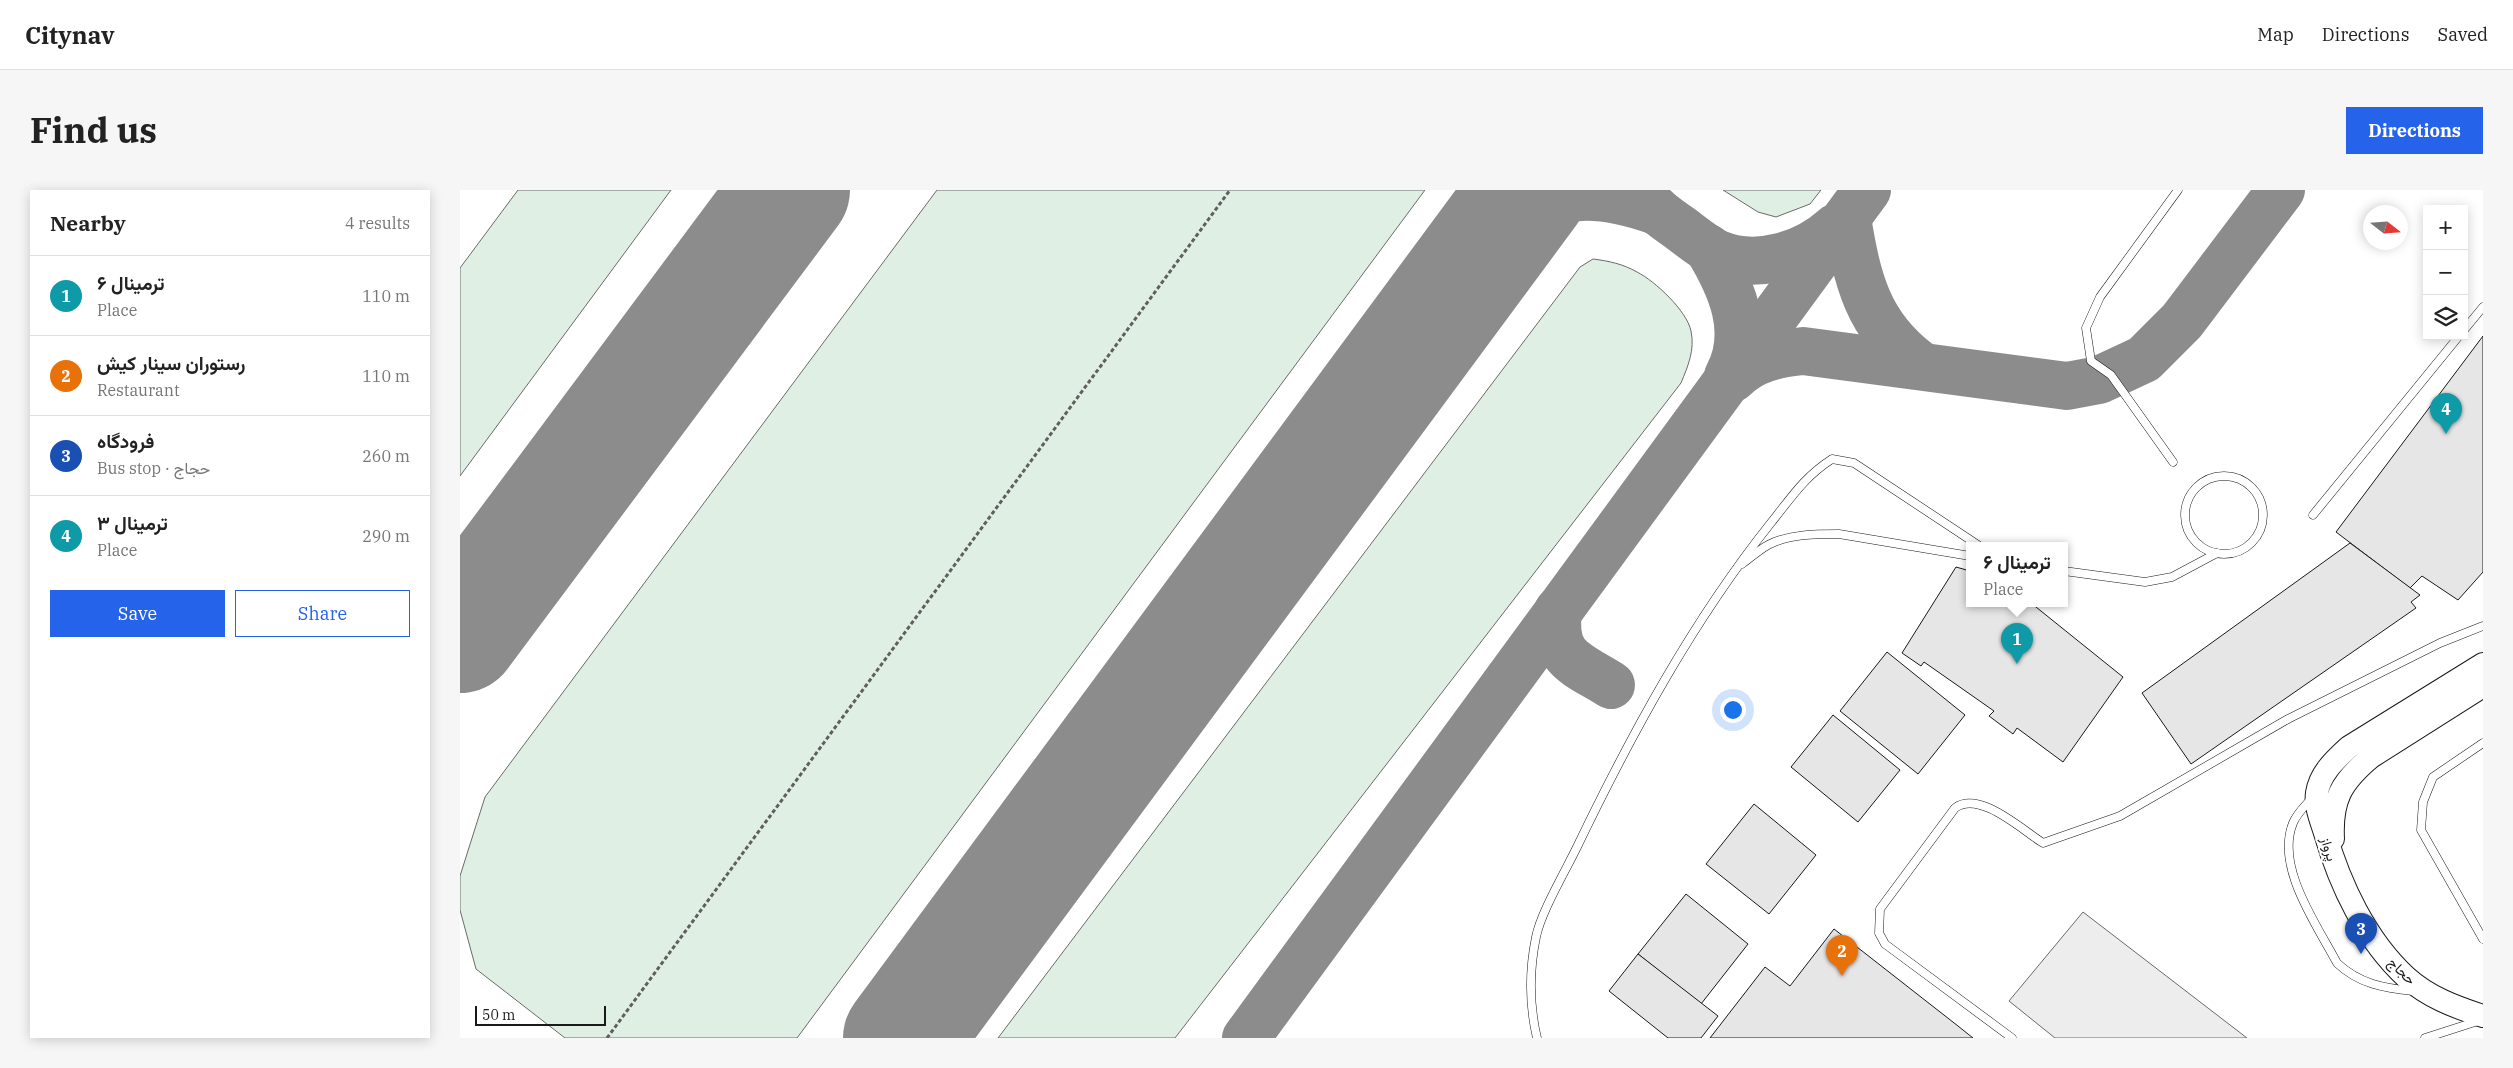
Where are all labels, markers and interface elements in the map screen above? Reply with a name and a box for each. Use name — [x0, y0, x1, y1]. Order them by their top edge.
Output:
text: Citynav — [25, 19, 114, 51]
text: Map — [2257, 23, 2294, 46]
text: Directions — [2322, 23, 2410, 46]
text: Saved — [2438, 23, 2488, 46]
text: Find us — [30, 107, 157, 153]
button: Directions — [2346, 107, 2483, 154]
north arrow — [2363, 205, 2408, 250]
map controls — [2423, 205, 2468, 340]
button: + — [2423, 205, 2468, 250]
text: Nearby — [50, 209, 126, 237]
text: 4 results — [345, 213, 410, 233]
button: − — [2423, 250, 2468, 295]
text: ترمینال ۶ — [97, 271, 165, 295]
text: 1 — [61, 286, 71, 306]
text: 110 m — [362, 286, 410, 306]
button: layers — [2423, 295, 2468, 340]
text: Place — [97, 300, 137, 320]
text: رستوران سینار کیش — [97, 351, 245, 375]
text: 2 — [61, 366, 71, 386]
text: 110 m — [362, 366, 410, 386]
text: Restaurant — [97, 380, 180, 400]
pin: 4 — [2430, 393, 2462, 434]
text: فرودگاه — [97, 429, 154, 453]
text: 3 — [61, 446, 71, 466]
text: 260 m — [362, 446, 410, 466]
text: Bus stop · حجاج — [97, 458, 210, 478]
text: ترمینال ۳ — [97, 511, 168, 535]
text: 4 — [61, 526, 71, 546]
text: 290 m — [362, 526, 410, 546]
text: Place — [97, 540, 137, 560]
popup — [1966, 542, 2068, 607]
text: ترمینال ۶ — [1983, 550, 2051, 574]
text: Place — [1983, 579, 2023, 599]
button: Save — [50, 590, 225, 637]
button: Share — [235, 590, 410, 637]
pin: 1 — [2001, 623, 2033, 664]
your location — [1720, 697, 1746, 723]
street label: پرواز — [2316, 834, 2341, 864]
pin: 3 — [2345, 913, 2377, 954]
pin: 2 — [1826, 935, 1858, 976]
street label: حجاج — [2383, 953, 2420, 990]
scale bar — [475, 1003, 606, 1026]
text: 50 m — [482, 1006, 515, 1024]

